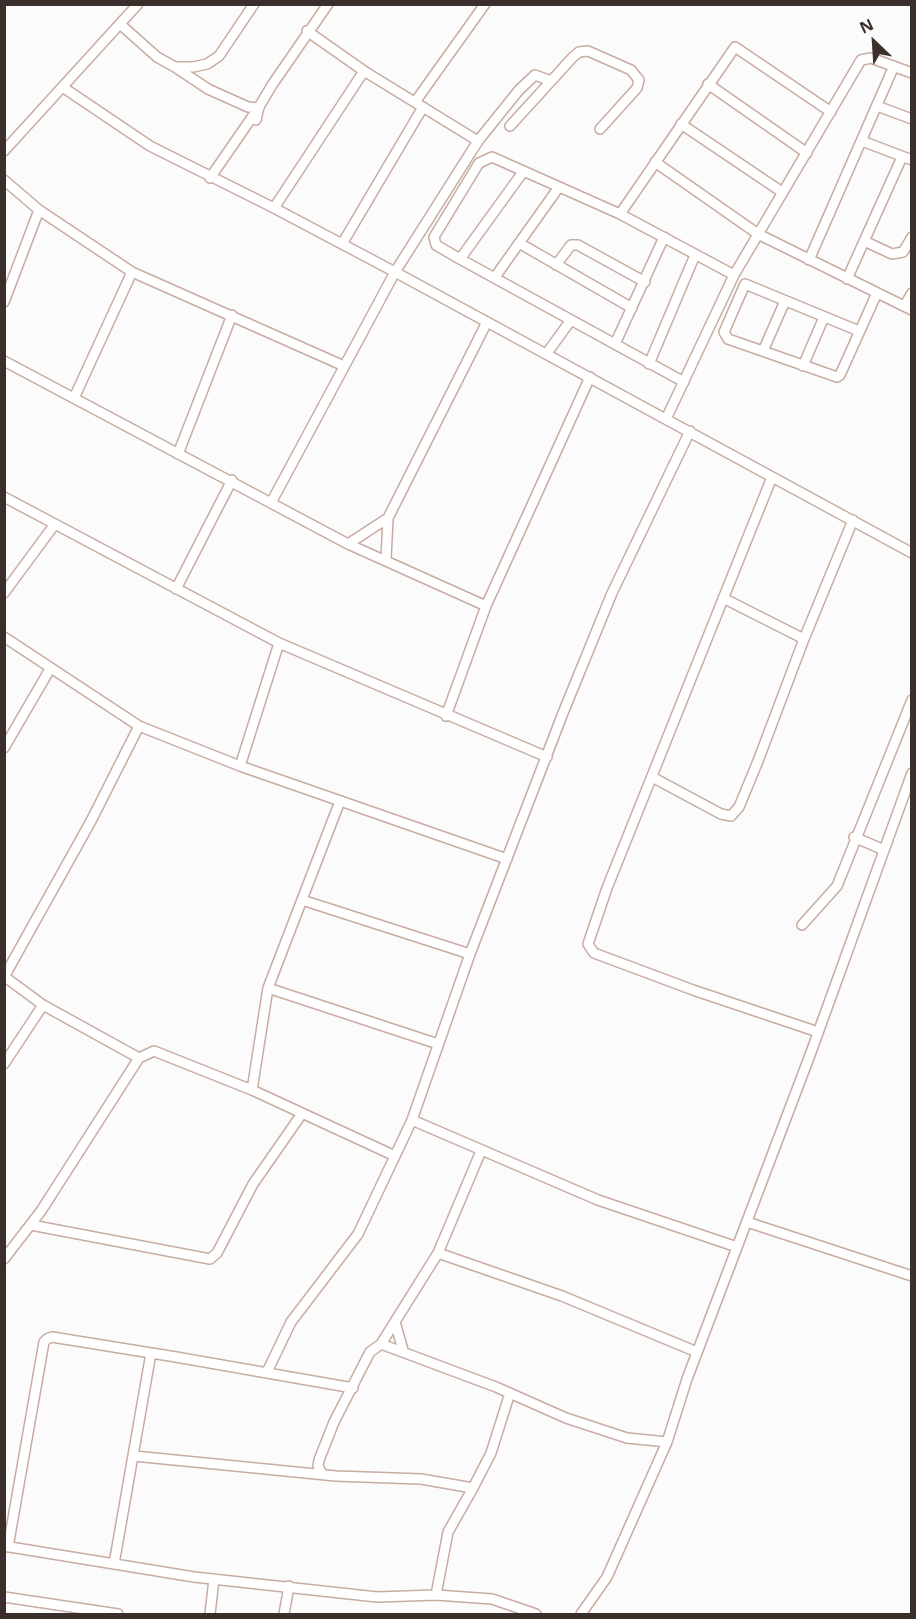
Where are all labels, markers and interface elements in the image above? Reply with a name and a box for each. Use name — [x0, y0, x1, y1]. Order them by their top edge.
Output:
north arrow — [844, 12, 904, 72]
text: N — [856, 13, 877, 38]

